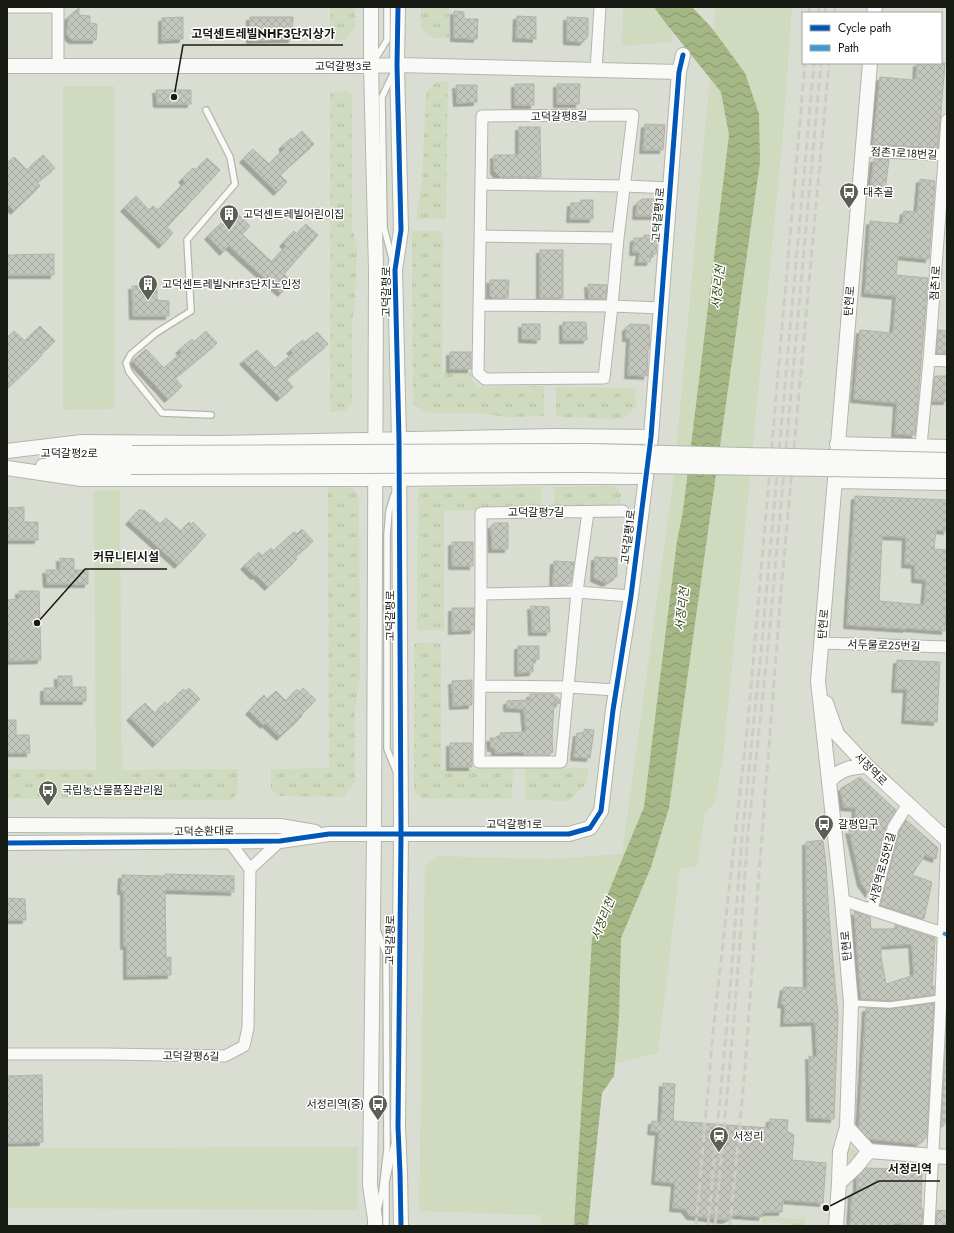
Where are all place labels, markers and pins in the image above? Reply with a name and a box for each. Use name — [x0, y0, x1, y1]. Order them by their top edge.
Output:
callout: 고덕센트레빌NHF3단지상가 — [183, 21, 343, 45]
bus stop icon: 대추골 — [838, 181, 860, 209]
place label: 대추골 — [863, 184, 893, 200]
building icon: 고덕센트레빌어린이집 — [218, 203, 240, 231]
place label: 고덕센트레빌어린이집 — [243, 206, 344, 222]
building icon: 고덕센트레빌NHF3단지노인정 — [137, 273, 159, 301]
place label: 고덕센트레빌NHF3단지노인정 — [162, 276, 301, 292]
callout: 커뮤니티시설 — [85, 545, 167, 569]
bus stop icon: 국립농산물품질관리원 — [37, 779, 59, 807]
place label: 국립농산물품질관리원 — [62, 782, 163, 798]
bus stop icon: 갈평입구 — [813, 813, 835, 841]
place label: 갈평입구 — [838, 816, 878, 832]
bus stop icon: 서정리역(중) — [367, 1093, 389, 1121]
place label: 서정리역(중) — [307, 1096, 364, 1112]
station icon: 서정리 — [708, 1125, 730, 1153]
place label: 서정리 — [733, 1128, 763, 1144]
callout: 서정리역 — [879, 1157, 940, 1181]

